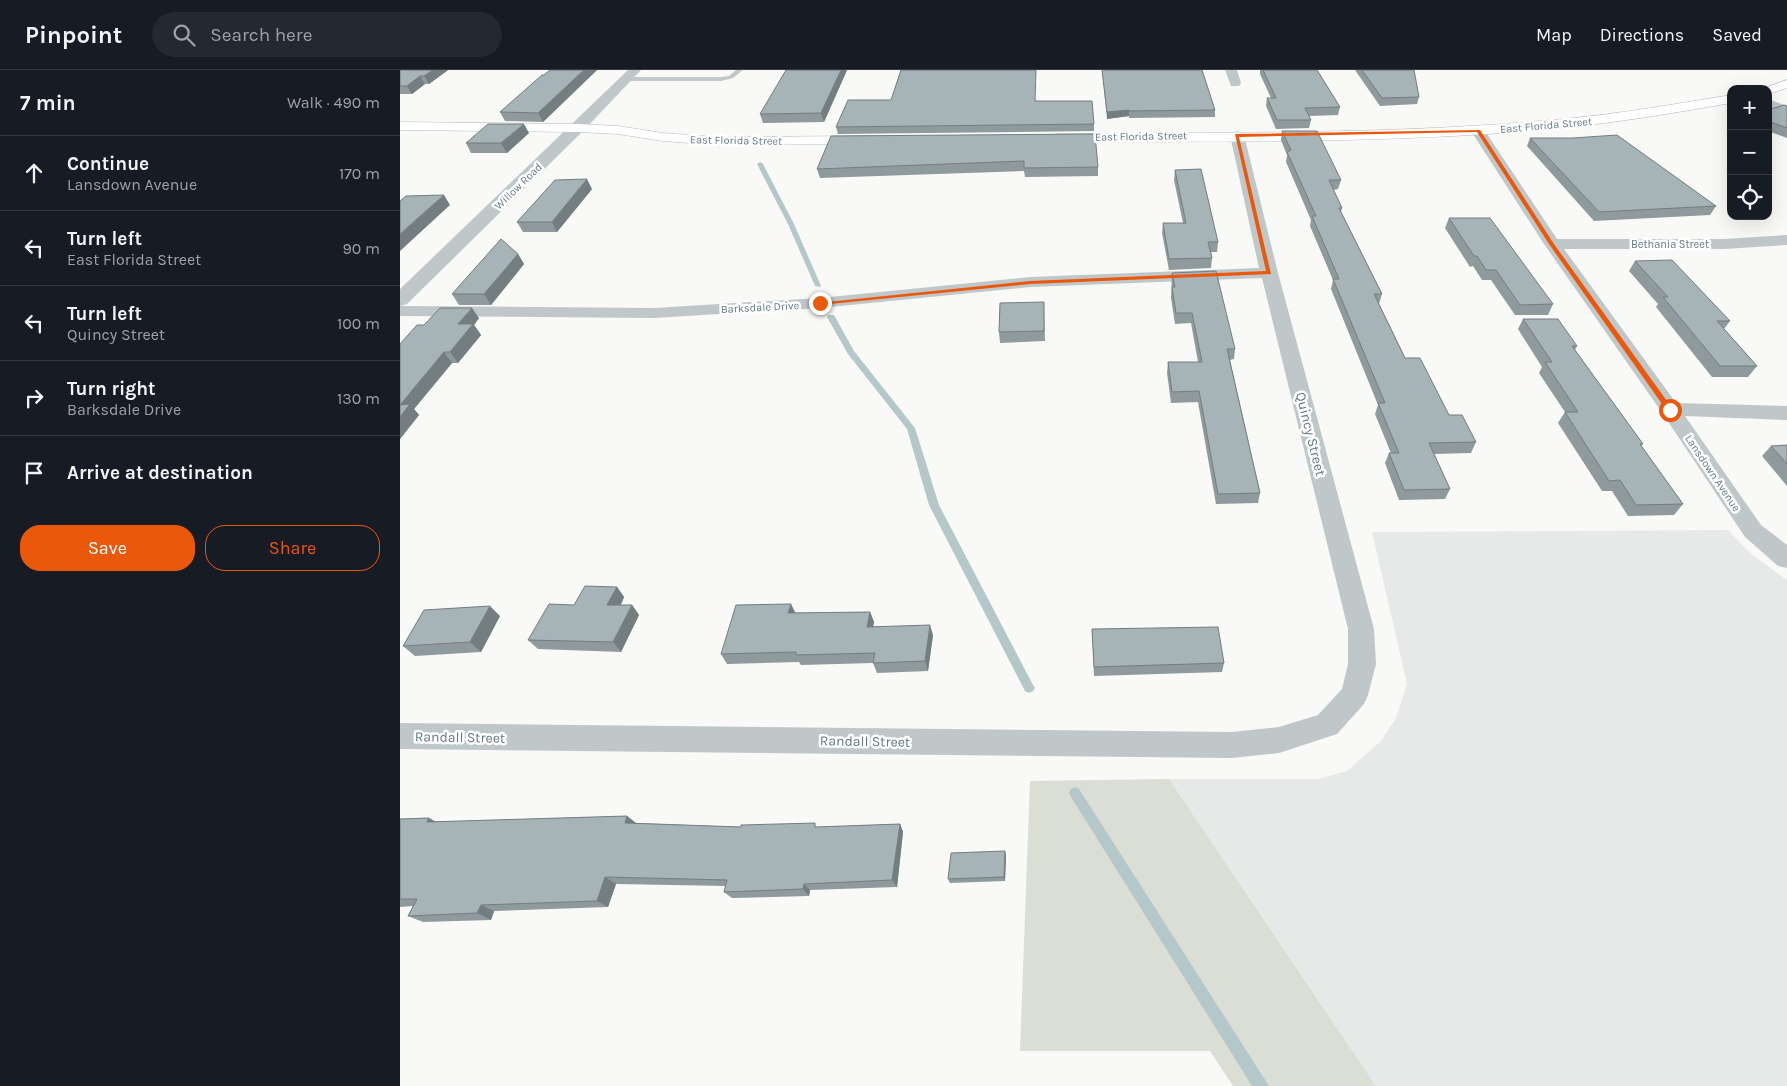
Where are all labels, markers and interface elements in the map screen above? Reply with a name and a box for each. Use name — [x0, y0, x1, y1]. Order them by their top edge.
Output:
search box — [152, 12, 502, 57]
text: Pinpoint — [25, 21, 122, 49]
icon: search — [170, 21, 198, 49]
text: Search here — [210, 24, 312, 46]
text: Map — [1536, 24, 1572, 46]
text: Directions — [1600, 24, 1684, 46]
text: Saved — [1712, 24, 1762, 46]
map controls — [1727, 85, 1772, 220]
button: + — [1727, 85, 1772, 130]
text: 7 min — [20, 91, 76, 115]
text: Walk · 490 m — [287, 93, 380, 112]
street label: East Florida Street — [1500, 115, 1593, 136]
street label: East Florida Street — [1095, 129, 1187, 144]
button: − — [1727, 130, 1772, 175]
street label: East Florida Street — [690, 133, 782, 148]
text: Continue — [67, 153, 149, 175]
icon: ahead — [20, 159, 48, 187]
street label: Willow Road — [492, 160, 545, 212]
text: 170 m — [339, 164, 380, 183]
text: Lansdown Avenue — [67, 175, 197, 194]
button: locate — [1727, 175, 1772, 220]
text: Turn left — [67, 228, 142, 250]
icon: left — [20, 234, 48, 262]
street label: Bethania Street — [1631, 238, 1709, 251]
text: 90 m — [342, 239, 380, 258]
text: East Florida Street — [67, 250, 201, 269]
route end — [809, 292, 832, 315]
street label: Barksdale Drive — [721, 299, 800, 316]
text: Turn left — [67, 303, 142, 325]
icon: left — [20, 309, 48, 337]
text: 100 m — [337, 314, 380, 333]
text: Quincy Street — [67, 325, 165, 344]
text: Turn right — [67, 378, 156, 400]
icon: right — [20, 384, 48, 412]
text: 130 m — [337, 389, 380, 408]
street label: Quincy Street — [1292, 390, 1329, 478]
route start — [1659, 399, 1682, 422]
text: Barksdale Drive — [67, 400, 181, 419]
street label: Lansdown Avenue — [1682, 433, 1743, 514]
icon: arrive — [20, 459, 48, 487]
text: Arrive at destination — [67, 462, 253, 484]
button: Save — [20, 525, 195, 571]
button: Share — [205, 525, 380, 571]
street label: Randall Street — [415, 728, 505, 747]
street label: Randall Street — [820, 732, 910, 751]

